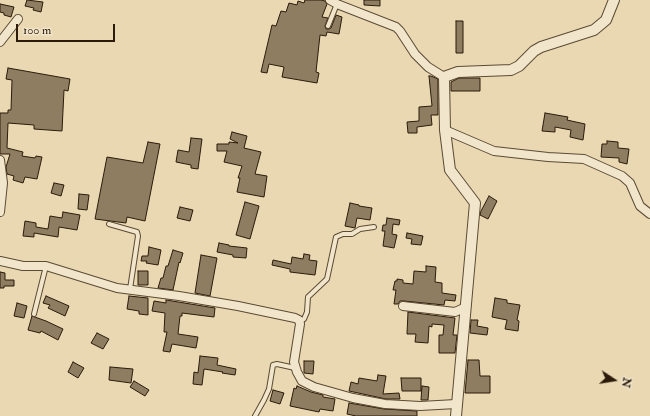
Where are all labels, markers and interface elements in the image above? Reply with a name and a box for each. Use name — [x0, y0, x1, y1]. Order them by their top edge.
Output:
scale bar — [18, 16, 117, 42]
text: 100 m — [23, 23, 51, 38]
north arrow — [594, 360, 634, 400]
text: N — [619, 376, 634, 389]

